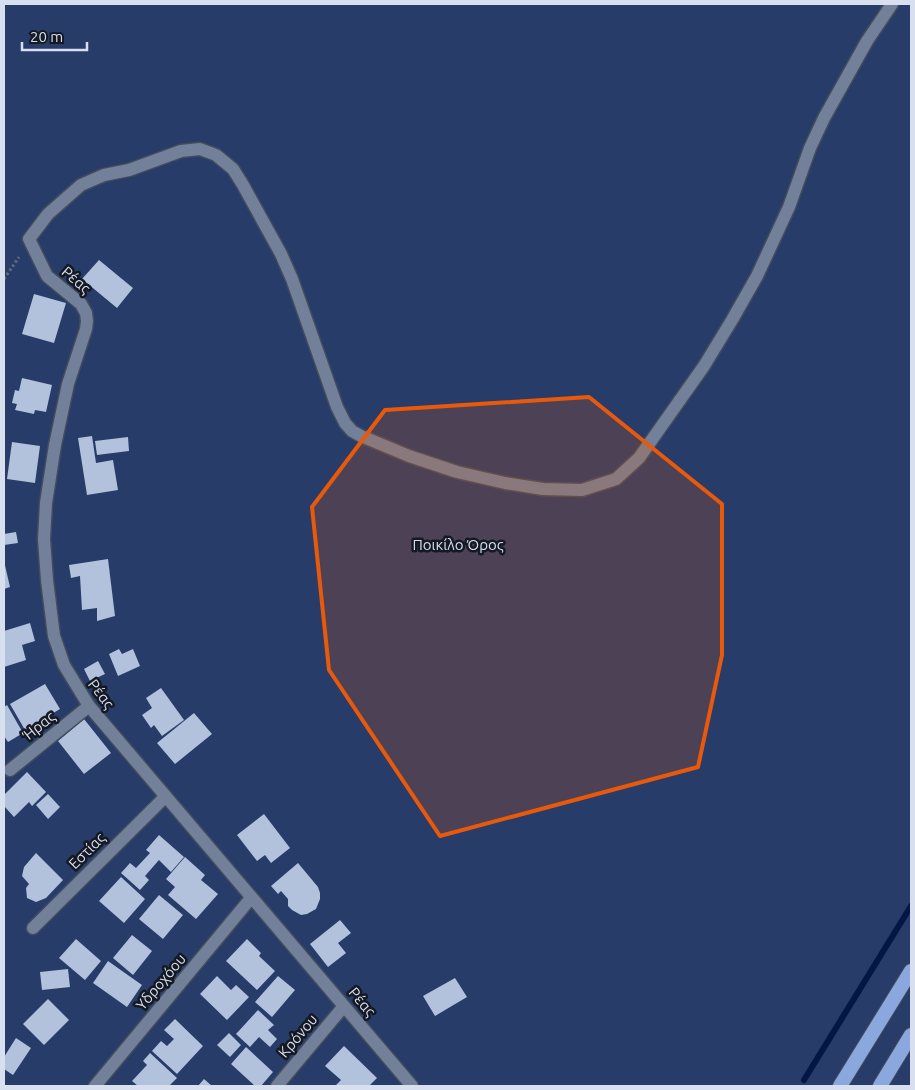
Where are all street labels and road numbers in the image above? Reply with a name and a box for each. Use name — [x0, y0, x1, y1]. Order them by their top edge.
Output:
street label: Ρέας — [59, 263, 94, 297]
street label: Ρέας — [85, 676, 118, 712]
street label: Ήρας — [18, 707, 58, 744]
street label: Εστίας — [65, 829, 108, 872]
street label: Υδροχόου — [132, 950, 189, 1013]
street label: Ρέας — [346, 984, 379, 1020]
street label: Κρόνου — [275, 1011, 321, 1061]

